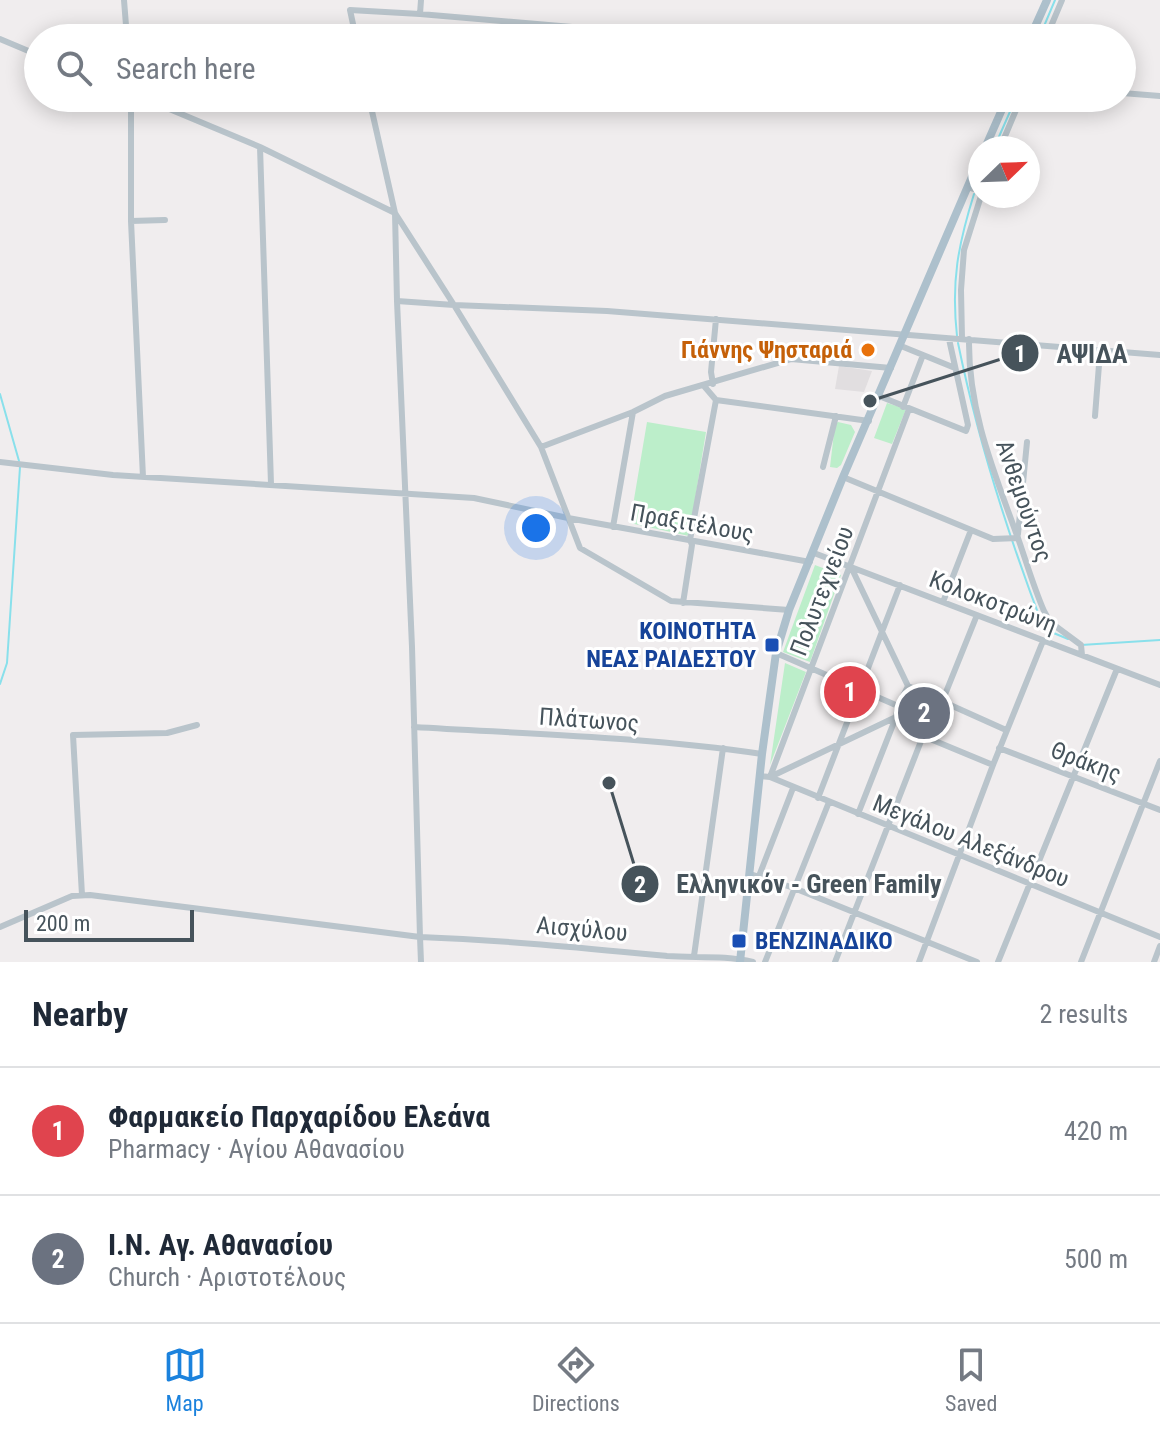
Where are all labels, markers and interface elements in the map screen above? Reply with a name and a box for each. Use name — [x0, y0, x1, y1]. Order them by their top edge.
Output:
search box — [24, 24, 1136, 112]
icon: search — [52, 46, 96, 90]
text: Search here — [116, 51, 256, 86]
north arrow — [968, 136, 1040, 208]
callout: ΑΨΙΔΑ — [1000, 328, 1143, 378]
place label: Γιάννης Ψησταριά — [681, 336, 852, 364]
text: ΑΨΙΔΑ — [1057, 339, 1128, 369]
text: 1 — [1014, 340, 1026, 368]
marker: Γιάννης Ψησταριά — [859, 341, 877, 359]
street label: Ανθεμούντος — [990, 436, 1058, 566]
street label: Πραξιτέλους — [628, 498, 756, 548]
your location — [516, 508, 556, 548]
street label: Πολυτεχνείου — [784, 522, 860, 660]
street label: Κολοκοτρώνη — [925, 565, 1061, 639]
place label: ΚΟΙΝΟΤΗΤΑ ΝΕΑΣ ΡΑΙΔΕΣΤΟΥ — [586, 617, 757, 673]
marker: ΚΟΙΝΟΤΗΤΑ ΝΕΑΣ ΡΑΙΔΕΣΤΟΥ — [763, 636, 781, 654]
pin: 1 — [824, 662, 876, 722]
pin: 2 — [898, 683, 950, 743]
street label: Πλάτωνος — [538, 703, 640, 737]
street label: Θράκης — [1047, 736, 1125, 788]
street label: Μεγάλου Αλεξάνδρου — [869, 789, 1073, 893]
callout: Ελληνικόν - Green Family — [620, 859, 957, 909]
text: Ελληνικόν - Green Family — [676, 869, 942, 899]
text: 2 — [634, 871, 646, 899]
scale bar — [24, 906, 194, 942]
text: 200 m — [36, 911, 90, 936]
street label: Αισχύλου — [535, 911, 629, 947]
place label: ΒΕΝΖΙΝΑΔΙΚΟ — [755, 927, 893, 955]
marker: ΒΕΝΖΙΝΑΔΙΚΟ — [730, 932, 748, 950]
text: Nearby — [32, 994, 128, 1034]
text: 2 results — [1039, 999, 1128, 1029]
text: Φαρμακείο Παρχαρίδου Ελεάνα — [108, 1099, 490, 1134]
text: 1 — [51, 1116, 65, 1146]
text: 420 m — [1064, 1116, 1128, 1146]
text: Pharmacy · Αγίου Αθανασίου — [108, 1134, 405, 1164]
text: Ι.Ν. Αγ. Αθανασίου — [108, 1227, 333, 1262]
text: 2 — [51, 1244, 65, 1274]
text: 500 m — [1064, 1244, 1128, 1274]
text: Church · Αριστοτέλους — [108, 1262, 346, 1292]
tab: Map — [163, 1343, 207, 1416]
tab: Directions — [532, 1343, 620, 1416]
tab: Saved — [945, 1343, 997, 1416]

